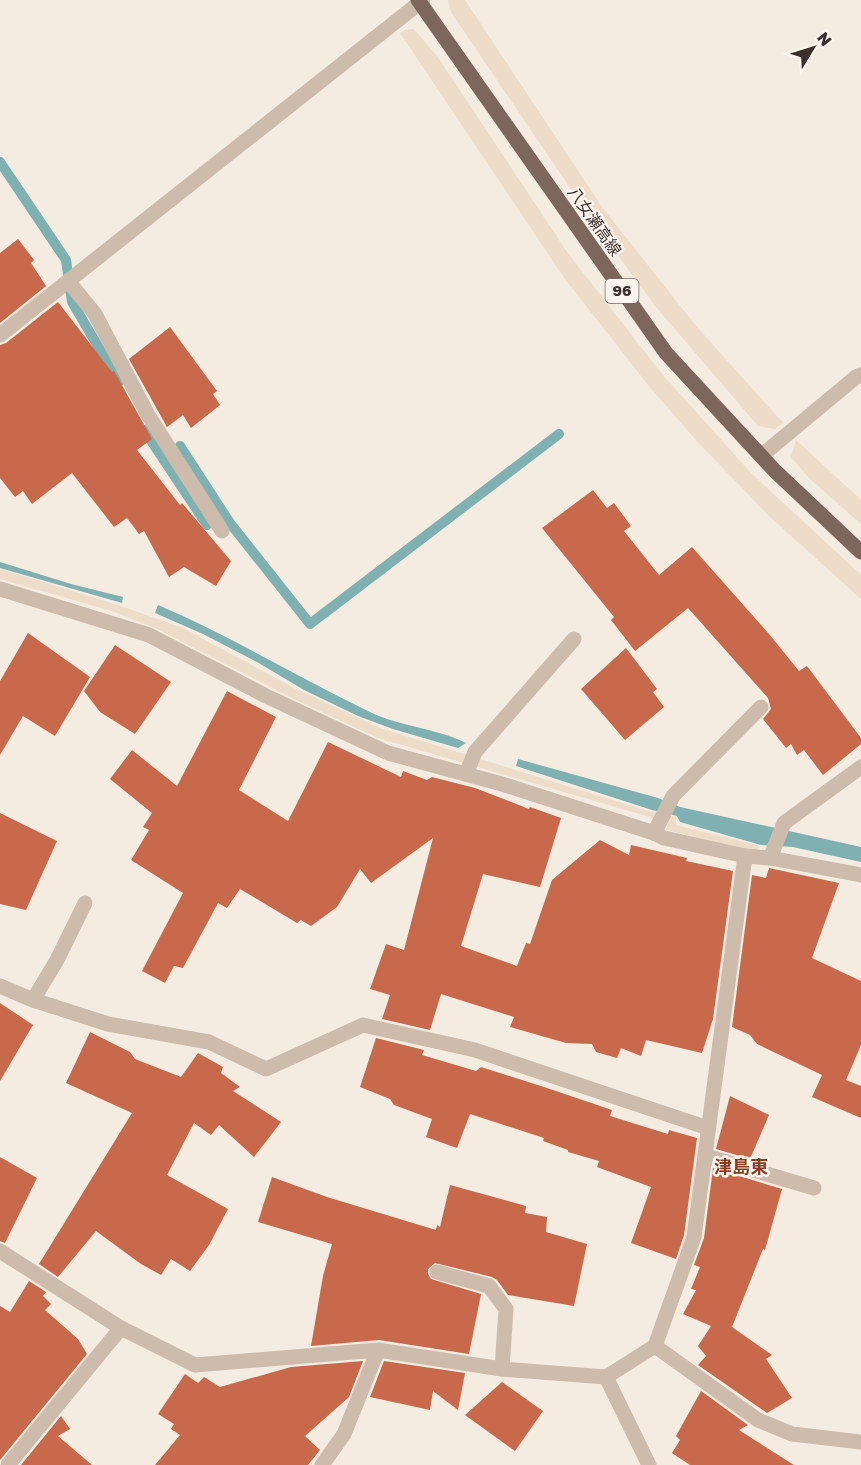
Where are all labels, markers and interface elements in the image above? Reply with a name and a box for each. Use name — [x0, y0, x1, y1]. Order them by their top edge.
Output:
north arrow — [783, 18, 843, 78]
text: N — [813, 28, 836, 50]
street label: 八女瀬高線 — [564, 182, 626, 260]
road number: 96 — [606, 279, 638, 303]
district label: 津島東 — [714, 1155, 768, 1177]

